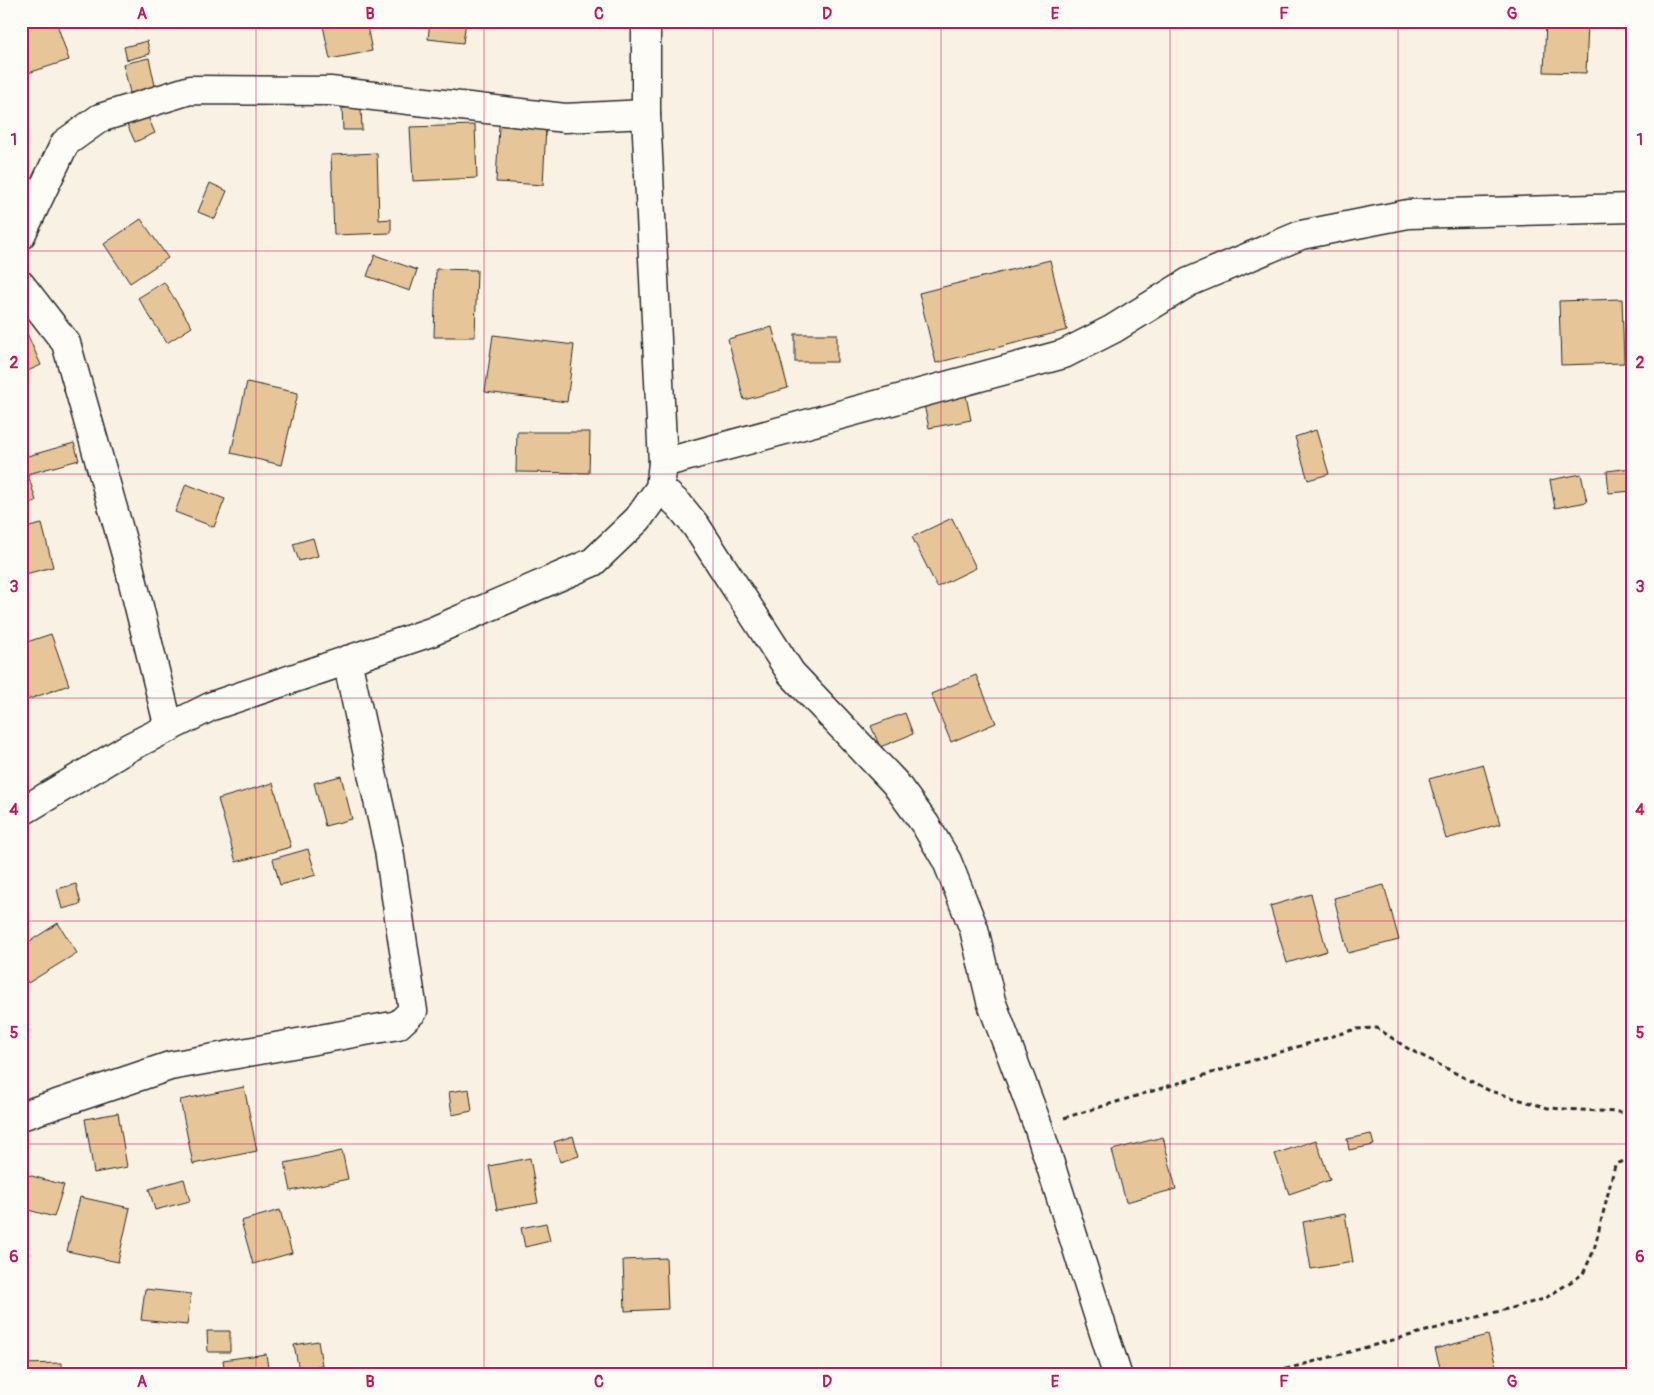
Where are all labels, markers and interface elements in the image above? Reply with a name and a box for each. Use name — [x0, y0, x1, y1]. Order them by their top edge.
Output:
text: A — [137, 4, 148, 24]
text: B — [365, 4, 375, 24]
text: C — [594, 4, 604, 24]
text: D — [822, 4, 832, 24]
text: E — [1051, 4, 1060, 24]
text: F — [1279, 4, 1289, 24]
text: G — [1507, 4, 1518, 24]
text: 1 — [11, 130, 17, 150]
text: 1 — [1637, 130, 1643, 150]
text: 2 — [10, 353, 19, 373]
text: 2 — [1636, 353, 1645, 373]
text: 3 — [10, 577, 19, 597]
text: 3 — [1636, 577, 1645, 597]
text: 4 — [9, 800, 19, 820]
text: 4 — [1635, 800, 1645, 820]
text: 5 — [10, 1023, 19, 1043]
text: 5 — [1636, 1023, 1645, 1043]
text: 6 — [9, 1247, 19, 1267]
text: 6 — [1635, 1247, 1645, 1267]
text: A — [137, 1372, 148, 1392]
text: B — [365, 1372, 375, 1392]
text: C — [594, 1372, 604, 1392]
text: D — [822, 1372, 832, 1392]
text: E — [1051, 1372, 1060, 1392]
text: F — [1279, 1372, 1289, 1392]
text: G — [1507, 1372, 1518, 1392]

